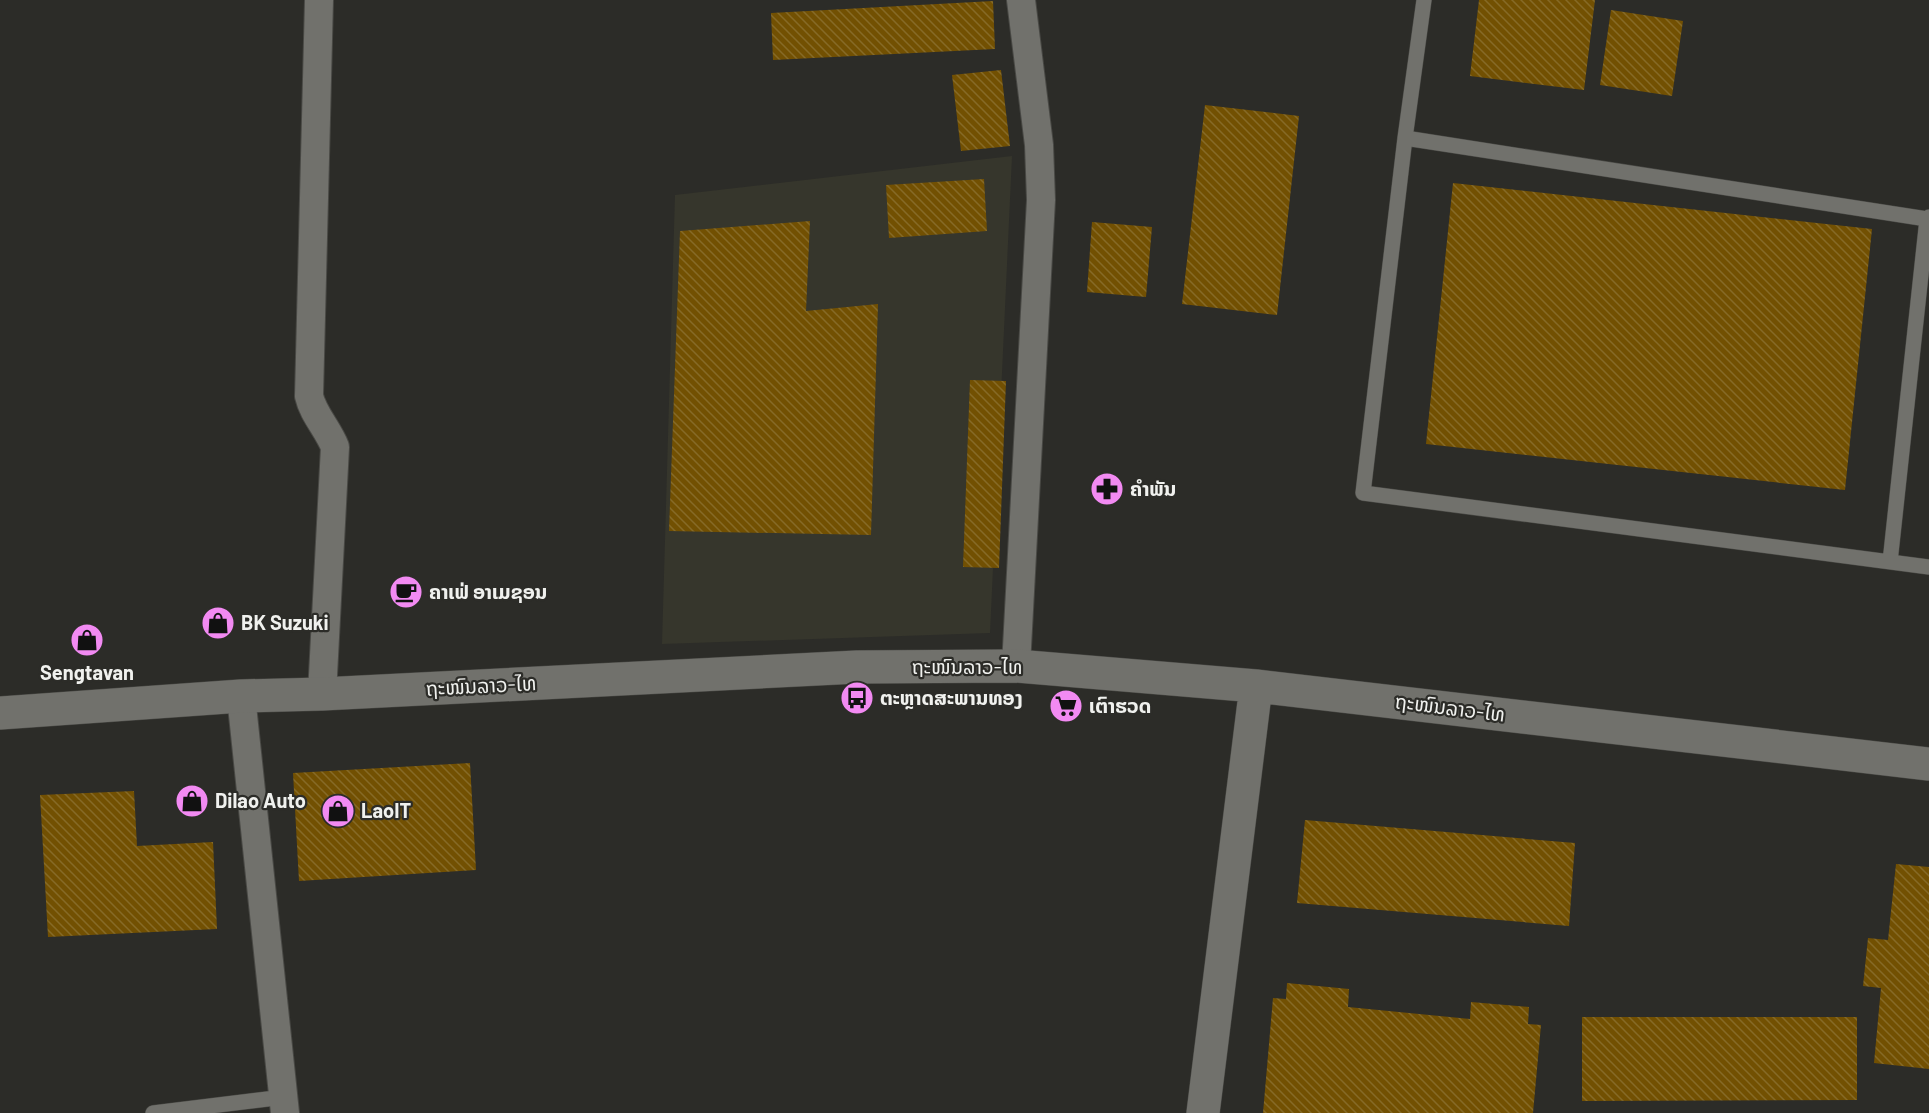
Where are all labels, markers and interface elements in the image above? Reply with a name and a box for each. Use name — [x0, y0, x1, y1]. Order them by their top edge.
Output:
pharmacy icon: ຄໍາພັນ — [1089, 471, 1125, 507]
place label: ຄໍາພັນ — [1130, 476, 1176, 500]
cafe icon: ຄາເຟ່ ອາເມຊອນ — [388, 574, 424, 610]
place label: ຄາເຟ່ ອາເມຊອນ — [429, 579, 547, 603]
shop icon: BK Suzuki — [200, 605, 236, 641]
place label: BK Suzuki — [241, 610, 329, 634]
shop icon: Sengtavan — [69, 622, 105, 658]
street label: ຖະໜົນລາວ-ໄທ — [911, 654, 1023, 678]
place label: Sengtavan — [40, 660, 134, 684]
street label: ຖະໜົນລາວ-ໄທ — [425, 670, 537, 700]
bus stop icon: ຕະຫຼາດສະພານທອງ — [839, 680, 875, 716]
place label: ຕະຫຼາດສະພານທອງ — [880, 685, 1023, 710]
supermarket icon: ເຕົາຮວດ — [1048, 688, 1084, 724]
street label: ຖະໜົນລາວ-ໄທ — [1394, 688, 1507, 726]
place label: ເຕົາຮວດ — [1089, 693, 1151, 717]
shop icon: Dilao Auto — [174, 783, 210, 819]
place label: Dilao Auto — [215, 788, 306, 812]
shop icon: LaoIT — [320, 793, 356, 829]
place label: LaoIT — [361, 798, 411, 822]

